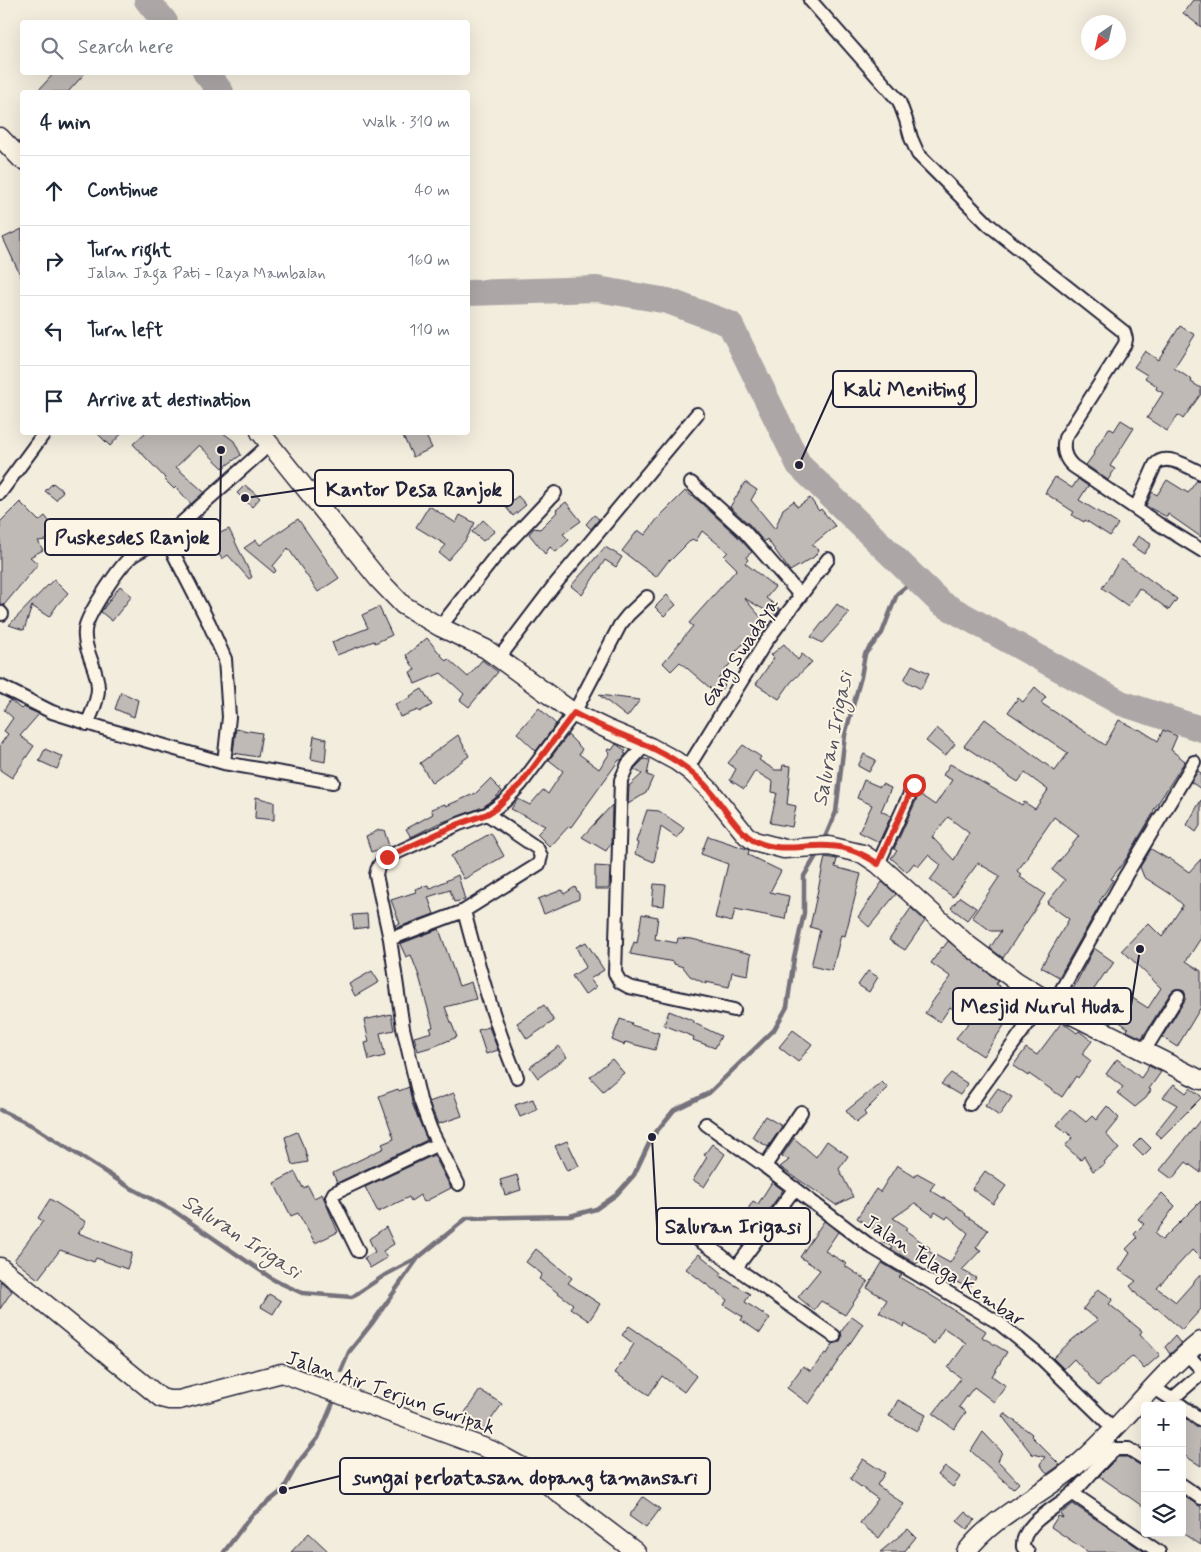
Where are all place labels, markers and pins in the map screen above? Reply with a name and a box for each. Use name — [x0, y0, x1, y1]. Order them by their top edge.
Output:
callout: Kali Meniting — [833, 371, 976, 407]
callout: Kantor Desa Ranjok — [315, 470, 513, 506]
callout: Puskesdes Ranjok — [45, 519, 220, 555]
callout: Mesjid Nurul Huda — [953, 988, 1131, 1024]
callout: Saluran Irigasi — [657, 1208, 810, 1244]
callout: sungai perbatasan dopang tamansari — [340, 1458, 710, 1494]

